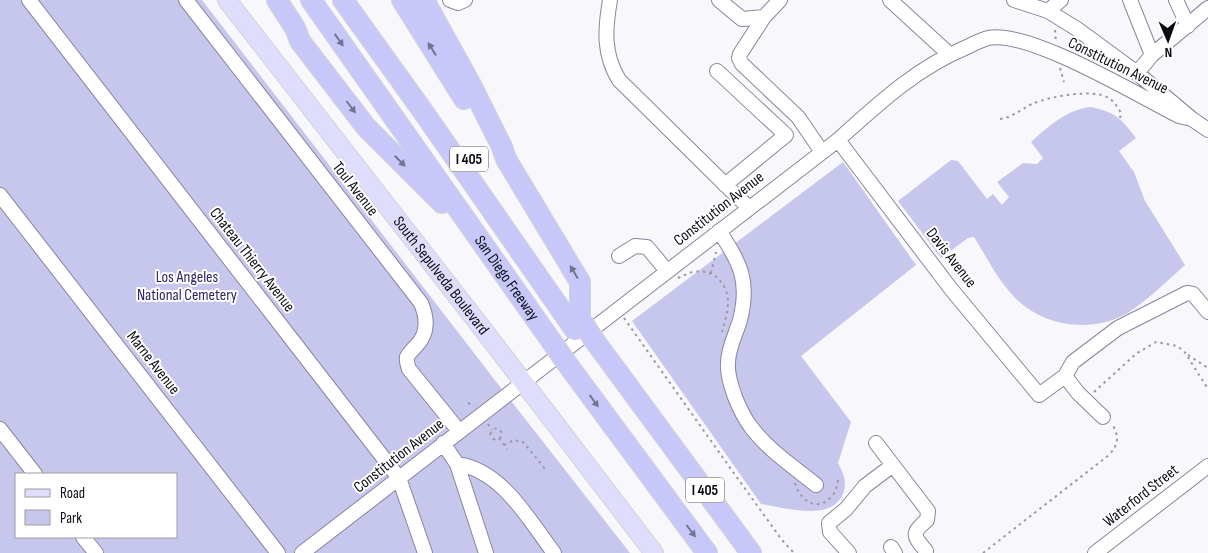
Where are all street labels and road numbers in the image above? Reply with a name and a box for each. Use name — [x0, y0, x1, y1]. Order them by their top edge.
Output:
street label: Constitution Avenue — [1065, 34, 1171, 98]
road number: I 405 — [450, 146, 488, 172]
street label: Toul Avenue — [328, 158, 382, 220]
street label: Constitution Avenue — [670, 168, 768, 250]
street label: Chateau Thierry Avenue — [205, 204, 299, 316]
street label: South Sepulveda Boulevard — [389, 213, 493, 339]
street label: Davis Avenue — [922, 224, 980, 292]
street label: San Diego Freeway — [470, 232, 543, 324]
street label: Marne Avenue — [122, 328, 184, 398]
street label: Constitution Avenue — [350, 415, 448, 497]
street label: Waterford Street — [1100, 461, 1183, 531]
road number: I 405 — [686, 478, 724, 502]

